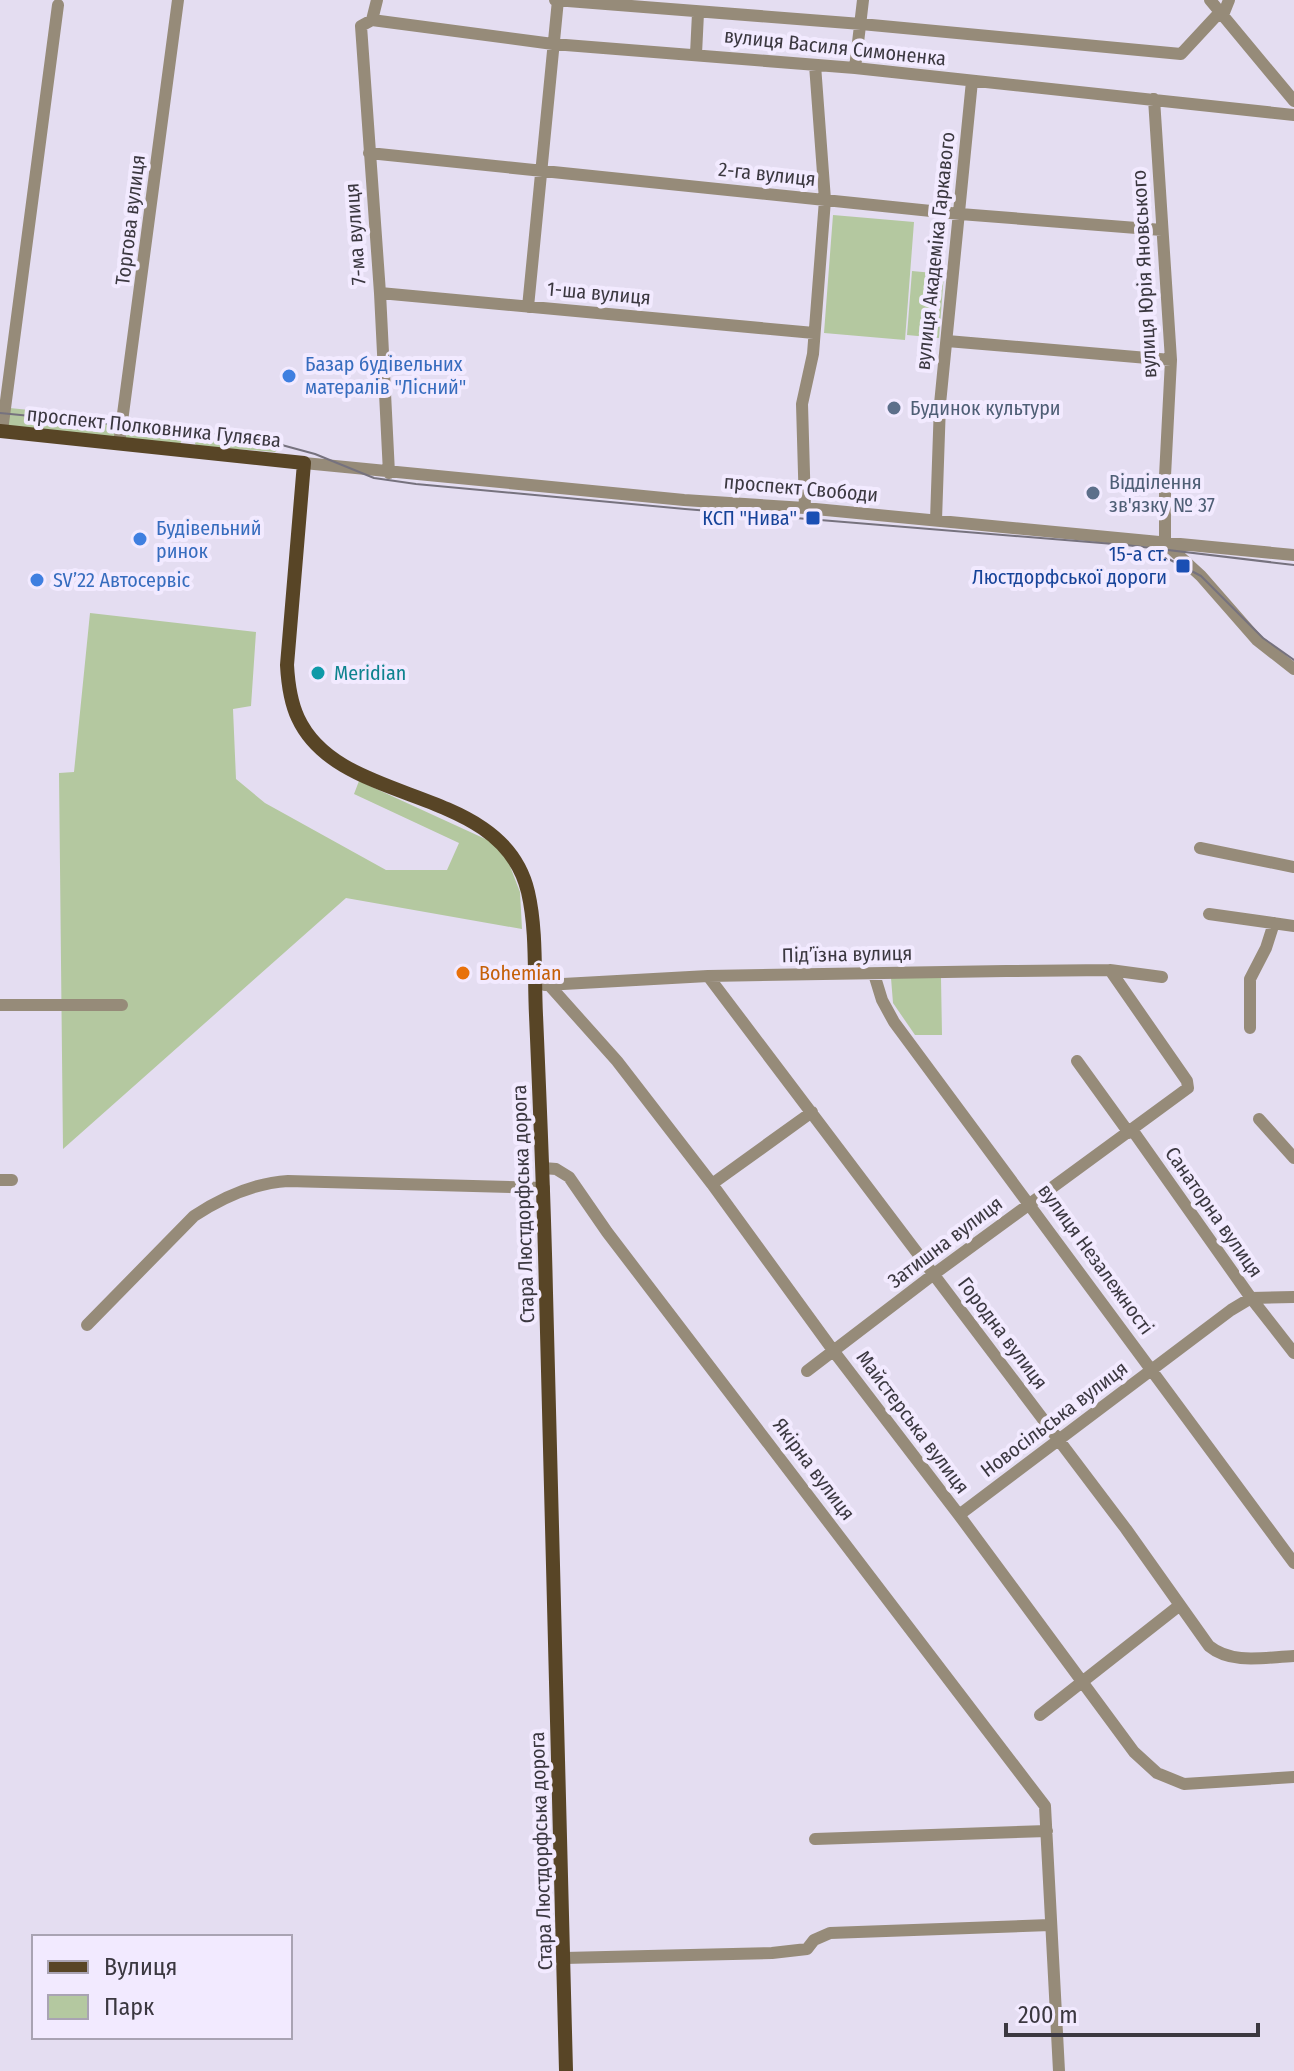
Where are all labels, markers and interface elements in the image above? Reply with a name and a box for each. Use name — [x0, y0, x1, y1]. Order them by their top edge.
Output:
street label: вулиця Василя Симоненка — [723, 23, 947, 71]
street label: вулиця Академіка Гаркавого — [911, 131, 959, 371]
street label: Торгова вулиця — [110, 153, 150, 287]
street label: 2-га вулиця — [717, 157, 817, 191]
street label: вулиця Юрія Яновського — [1127, 169, 1161, 379]
street label: 7-ма вулиця — [339, 182, 371, 286]
street label: 1-ша вулиця — [546, 277, 652, 309]
place label: Базар будівельних матералів "Лісний" — [305, 352, 466, 399]
marker: Базар будівельних матералів "Лісний" — [280, 367, 298, 385]
place label: Будинок культури — [910, 396, 1061, 420]
marker: Будинок культури — [885, 399, 903, 417]
street label: проспект Полковника Гуляєва — [26, 402, 282, 452]
street label: проспект Свободи — [723, 469, 879, 507]
place label: Відділення зв'язку № 37 — [1109, 470, 1215, 517]
marker: Відділення зв'язку № 37 — [1084, 484, 1102, 502]
place label: КСП "Нива" — [702, 506, 797, 530]
marker: КСП "Нива" — [804, 509, 822, 527]
place label: Будівельний ринок — [156, 516, 262, 563]
marker: Будівельний ринок — [131, 530, 149, 548]
place label: 15-а ст. Люстдорфської дороги — [972, 542, 1167, 589]
marker: 15-а ст. Люстдорфської дороги — [1174, 557, 1192, 575]
place label: SV’22 Автосервіс — [53, 568, 191, 592]
marker: SV’22 Автосервіс — [28, 571, 46, 589]
place label: Meridian — [334, 661, 406, 685]
marker: Meridian — [309, 664, 327, 682]
street label: Підʼїзна вулиця — [782, 941, 912, 967]
place label: Bohemian — [479, 961, 562, 985]
marker: Bohemian — [454, 964, 472, 982]
street label: Стара Люстдорфська дорога — [507, 1084, 539, 1324]
street label: Санаторна вулиця — [1160, 1142, 1268, 1282]
street label: вулиця Незалежності — [1033, 1179, 1159, 1339]
street label: Затишна вулиця — [883, 1191, 1007, 1293]
street label: Городна вулиця — [953, 1272, 1053, 1394]
street label: Майстерська вулиця — [851, 1346, 975, 1498]
street label: Новосільська вулиця — [976, 1356, 1132, 1482]
street label: Якірна вулиця — [768, 1413, 860, 1525]
street label: Стара Люстдорфська дорога — [525, 1731, 557, 1971]
legend — [32, 1935, 292, 2039]
text: Вулиця — [104, 1953, 177, 1981]
scale bar — [1006, 1987, 1258, 2037]
text: Парк — [104, 1993, 155, 2021]
text: 200 m — [1018, 2001, 1078, 2029]

